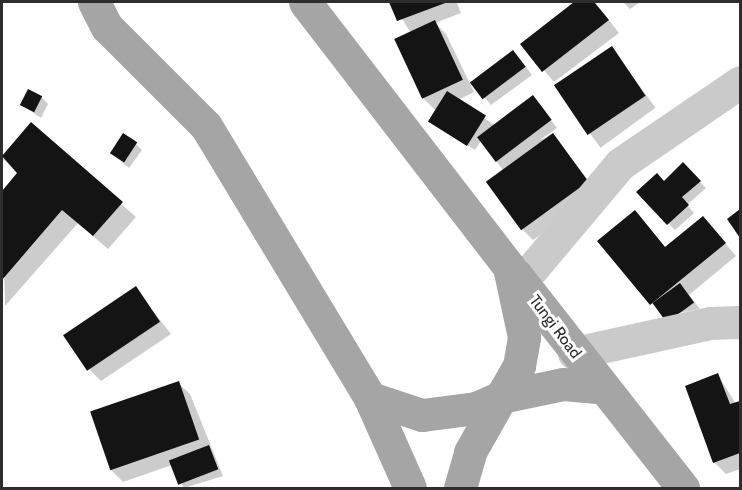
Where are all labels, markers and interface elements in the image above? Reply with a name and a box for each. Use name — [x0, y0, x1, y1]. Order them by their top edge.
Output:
street label: Tungi Road — [525, 292, 585, 362]

